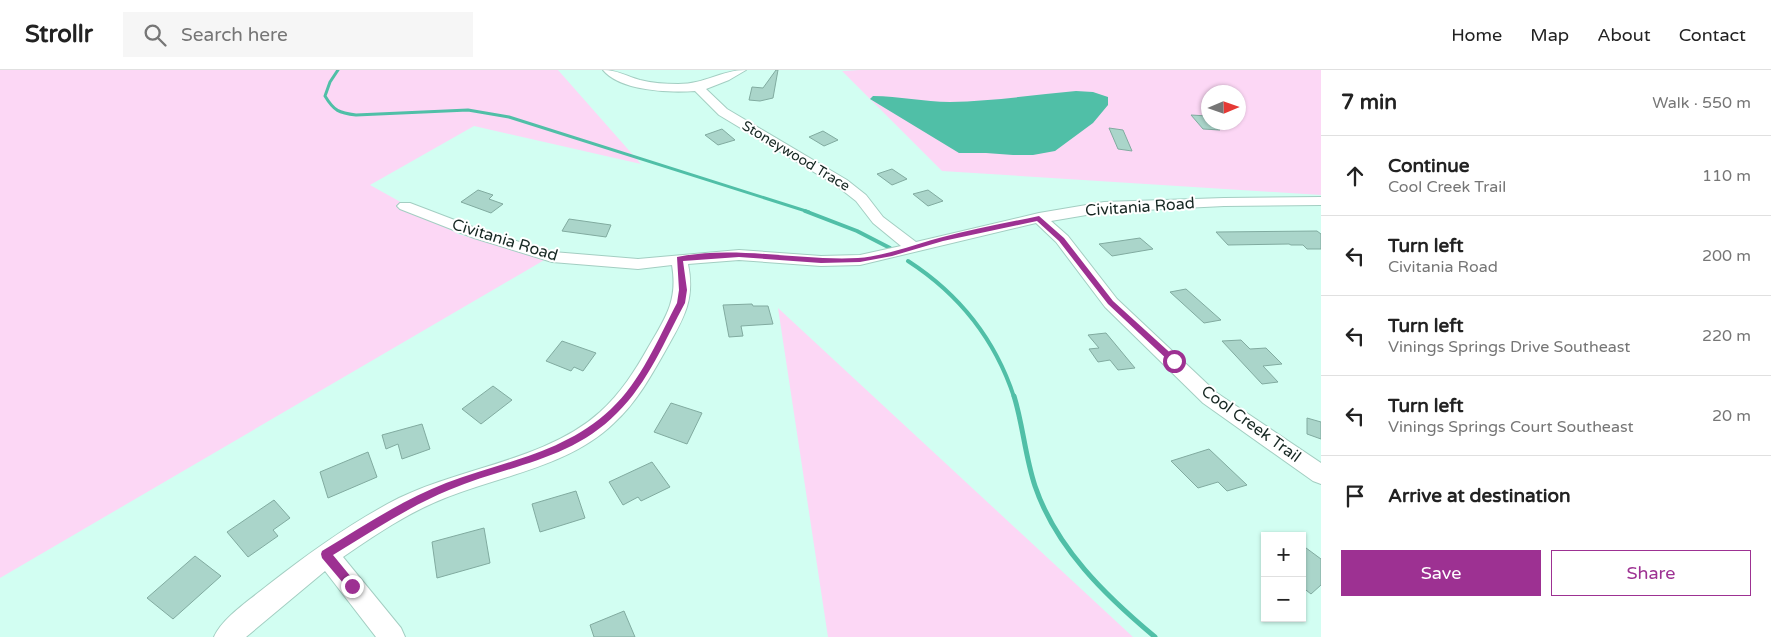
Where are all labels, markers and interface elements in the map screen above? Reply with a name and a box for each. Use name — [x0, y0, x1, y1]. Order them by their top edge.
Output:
search box — [123, 12, 473, 57]
text: Strollr — [25, 20, 93, 49]
icon: search — [141, 21, 169, 49]
text: Search here — [181, 24, 288, 46]
text: Home — [1451, 24, 1502, 46]
text: Map — [1530, 24, 1569, 46]
text: About — [1597, 24, 1651, 46]
text: Contact — [1679, 24, 1746, 46]
north arrow — [1201, 85, 1246, 130]
text: 7 min — [1341, 90, 1397, 115]
text: Walk · 550 m — [1652, 93, 1751, 113]
street label: Stoneywood Trace — [739, 117, 853, 195]
text: Continue — [1388, 155, 1470, 177]
icon: ahead — [1341, 162, 1369, 190]
text: 110 m — [1702, 166, 1751, 186]
text: Cool Creek Trail — [1388, 177, 1506, 197]
street label: Civitania Road — [1085, 193, 1195, 221]
street label: Civitania Road — [450, 214, 560, 266]
text: Turn left — [1388, 235, 1464, 257]
icon: left — [1341, 242, 1369, 270]
text: 200 m — [1702, 246, 1751, 266]
text: Civitania Road — [1388, 257, 1498, 277]
text: Turn left — [1388, 315, 1464, 337]
icon: left — [1341, 322, 1369, 350]
text: 220 m — [1702, 326, 1751, 346]
text: Vinings Springs Drive Southeast — [1388, 337, 1630, 357]
route start — [1163, 350, 1186, 373]
street label: Cool Creek Trail — [1197, 381, 1305, 467]
text: Turn left — [1388, 395, 1464, 417]
icon: left — [1341, 402, 1369, 430]
text: 20 m — [1712, 406, 1751, 426]
text: Vinings Springs Court Southeast — [1388, 417, 1634, 437]
icon: arrive — [1341, 482, 1369, 510]
text: Arrive at destination — [1388, 485, 1571, 507]
map controls — [1261, 532, 1306, 622]
button: + — [1261, 532, 1306, 577]
button: Save — [1341, 550, 1541, 596]
button: Share — [1551, 550, 1751, 596]
route end — [341, 575, 364, 598]
button: − — [1261, 577, 1306, 622]

